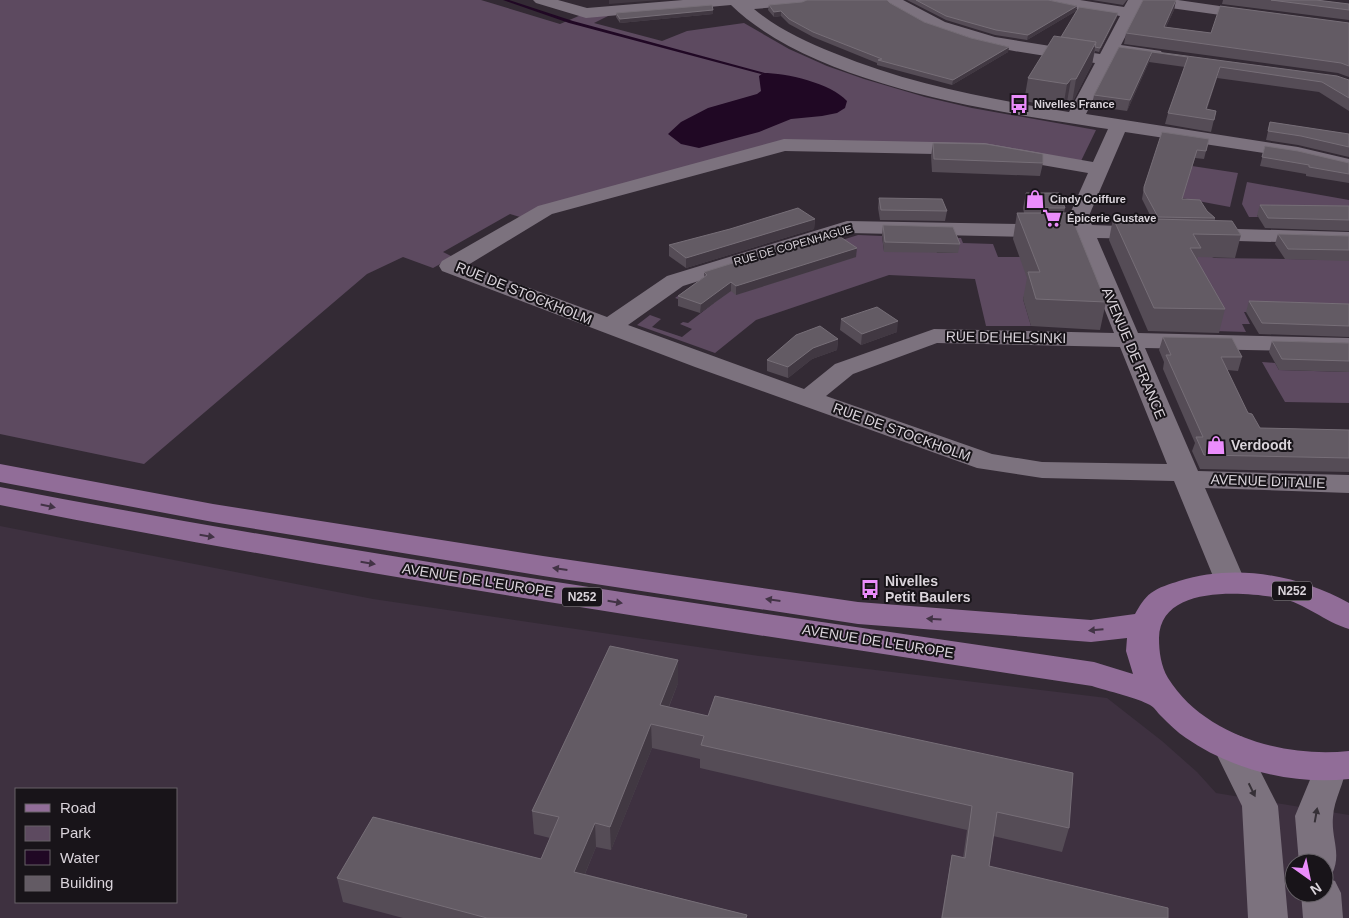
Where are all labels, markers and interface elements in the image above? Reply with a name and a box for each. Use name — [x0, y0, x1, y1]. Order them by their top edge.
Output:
bus stop icon: Nivelles France — [1008, 93, 1030, 115]
place label: Nivelles France — [1034, 98, 1115, 110]
shop icon: Cindy Coiffure — [1024, 188, 1046, 210]
place label: Cindy Coiffure — [1050, 193, 1126, 205]
supermarket icon: Épicerie Gustave — [1041, 207, 1063, 229]
place label: Épicerie Gustave — [1067, 212, 1156, 224]
street label: RUE DE COPENHAGUE — [732, 222, 854, 268]
street label: RUE DE STOCKHOLM — [454, 258, 594, 328]
street label: AVENUE DE FRANCE — [1099, 285, 1169, 421]
street label: RUE DE HELSINKI — [946, 328, 1066, 346]
street label: RUE DE STOCKHOLM — [831, 400, 973, 464]
shop icon: Verdoodt — [1205, 434, 1227, 456]
place label: Verdoodt — [1231, 437, 1292, 453]
street label: AVENUE D'ITALIE — [1210, 471, 1326, 491]
one-way arrow — [40, 502, 56, 510]
one-way arrow — [200, 533, 216, 541]
one-way arrow — [360, 559, 376, 567]
street label: AVENUE DE L'EUROPE — [401, 560, 555, 600]
one-way arrow — [552, 565, 568, 573]
place label: Nivelles Petit Baulers — [885, 573, 971, 605]
bus stop icon: Nivelles Petit Baulers — [859, 578, 881, 600]
road number: N252 — [1272, 582, 1312, 600]
road number: N252 — [562, 588, 602, 606]
one-way arrow — [765, 596, 781, 604]
one-way arrow — [607, 598, 623, 606]
one-way arrow — [926, 614, 942, 622]
street label: AVENUE DE L'EUROPE — [801, 621, 955, 661]
one-way arrow — [1088, 626, 1104, 634]
one-way arrow — [1248, 783, 1256, 797]
legend — [15, 788, 178, 903]
text: Road — [60, 799, 96, 816]
one-way arrow — [1313, 806, 1321, 822]
text: Park — [60, 824, 91, 841]
text: Water — [60, 849, 99, 866]
north arrow — [1284, 853, 1334, 903]
text: Building — [60, 874, 113, 891]
text: N — [1307, 879, 1325, 898]

